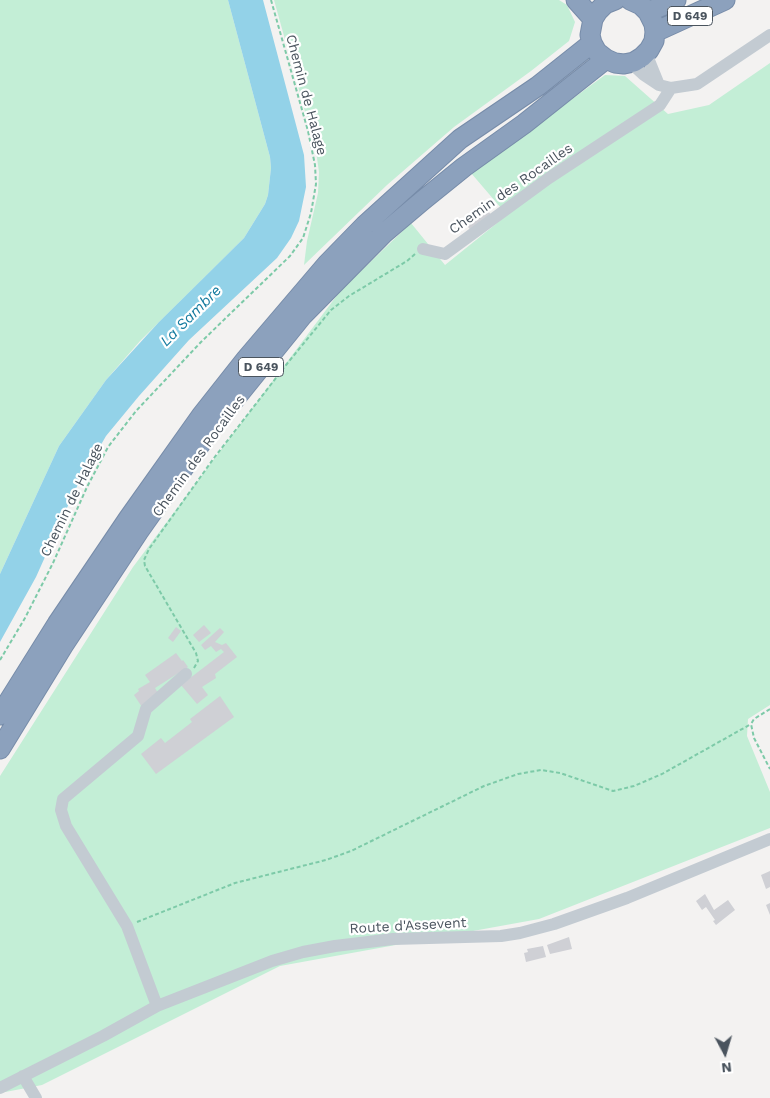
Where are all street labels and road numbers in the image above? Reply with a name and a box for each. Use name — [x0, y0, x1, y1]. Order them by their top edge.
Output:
road number: D 649 — [668, 7, 712, 26]
street label: Chemin de Halage — [282, 33, 330, 157]
street label: Chemin des Rocailles — [446, 140, 576, 238]
road number: D 649 — [238, 358, 284, 377]
street label: Chemin des Rocailles — [149, 392, 249, 520]
street label: Chemin de Halage — [37, 440, 107, 560]
street label: Route d'Assevent — [349, 915, 467, 937]

